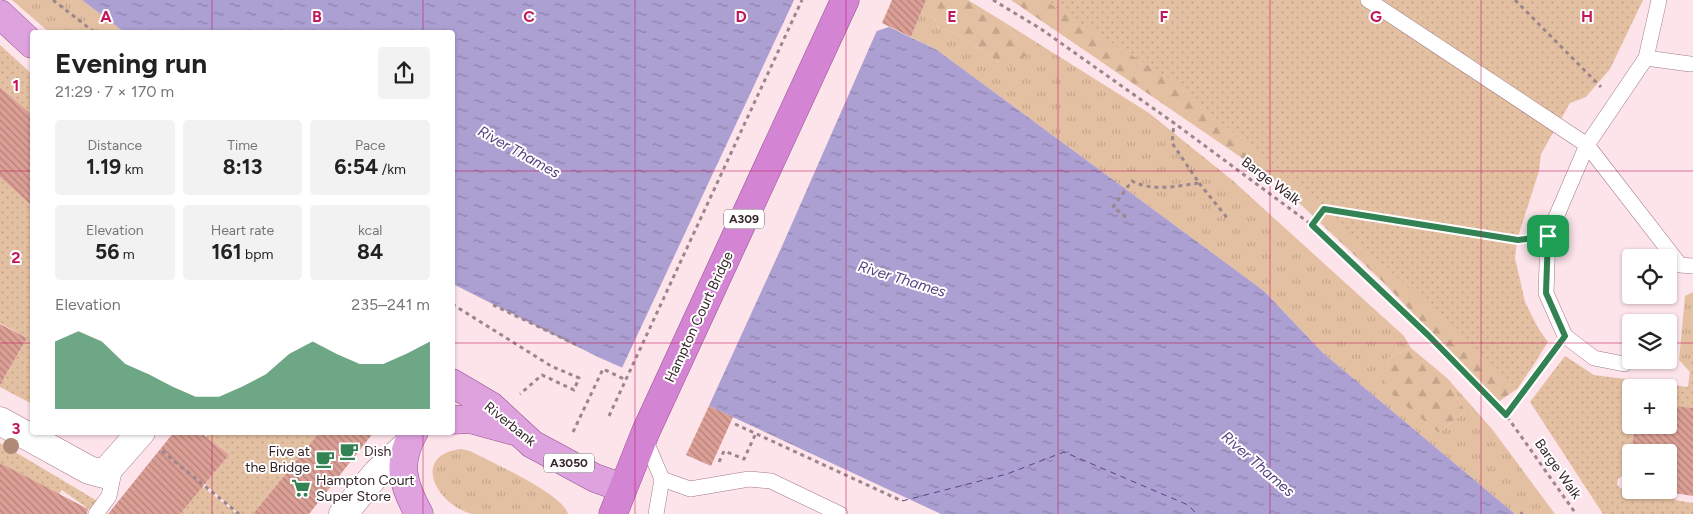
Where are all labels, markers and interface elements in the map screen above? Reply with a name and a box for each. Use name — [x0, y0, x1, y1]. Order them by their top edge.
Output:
text: A — [100, 7, 112, 26]
text: B — [312, 7, 322, 26]
text: C — [523, 7, 535, 26]
text: D — [735, 7, 747, 26]
text: E — [947, 7, 957, 26]
text: F — [1160, 7, 1169, 26]
text: G — [1370, 7, 1382, 26]
text: H — [1581, 7, 1593, 26]
text: Evening run — [55, 46, 207, 80]
button: share — [378, 47, 430, 99]
text: 1 — [13, 76, 19, 95]
text: 21:29 · 7 × 170 m — [55, 82, 174, 101]
water label: River Thames — [475, 122, 563, 182]
text: Distance — [87, 137, 142, 154]
text: Time — [227, 137, 258, 154]
text: Pace — [355, 137, 385, 154]
street label: Barge Walk — [1238, 153, 1304, 209]
text: 1.19 — [86, 154, 121, 179]
text: 8:13 — [223, 154, 262, 179]
text: 6:54 — [334, 154, 378, 179]
text: km — [121, 161, 143, 178]
text: /km — [378, 161, 406, 178]
road number: A309 — [724, 210, 764, 228]
pin — [1527, 215, 1569, 257]
text: Elevation — [86, 222, 144, 239]
text: Heart rate — [211, 222, 274, 239]
text: kcal — [358, 222, 382, 239]
icon: arrive — [1534, 222, 1562, 250]
text: 56 — [95, 239, 119, 264]
text: 161 — [212, 239, 242, 264]
text: 84 — [357, 239, 383, 264]
text: m — [119, 246, 135, 263]
text: bpm — [242, 246, 273, 263]
text: 2 — [11, 248, 21, 267]
street label: Hampton Court Bridge — [661, 248, 737, 385]
map controls — [1622, 249, 1677, 499]
button: locate — [1622, 249, 1677, 304]
water label: River Thames — [856, 257, 948, 301]
text: Elevation — [55, 295, 121, 314]
text: 235–241 m — [351, 295, 430, 314]
button: layers — [1622, 314, 1677, 369]
button: + — [1622, 379, 1677, 434]
street label: Riverbank — [481, 398, 539, 450]
text: 3 — [12, 419, 21, 438]
water label: River Thames — [1218, 427, 1298, 501]
street label: Barge Walk — [1531, 436, 1585, 503]
cafe icon: Dish — [338, 440, 360, 462]
place label: Five at the Bridge — [245, 443, 310, 476]
place label: Dish — [364, 443, 391, 460]
button: − — [1622, 444, 1677, 499]
cafe icon: Five at the Bridge — [314, 448, 336, 470]
road number: A3050 — [544, 453, 594, 472]
place label: Hampton Court Super Store — [316, 472, 415, 505]
supermarket icon: Hampton Court Super Store — [290, 477, 312, 499]

